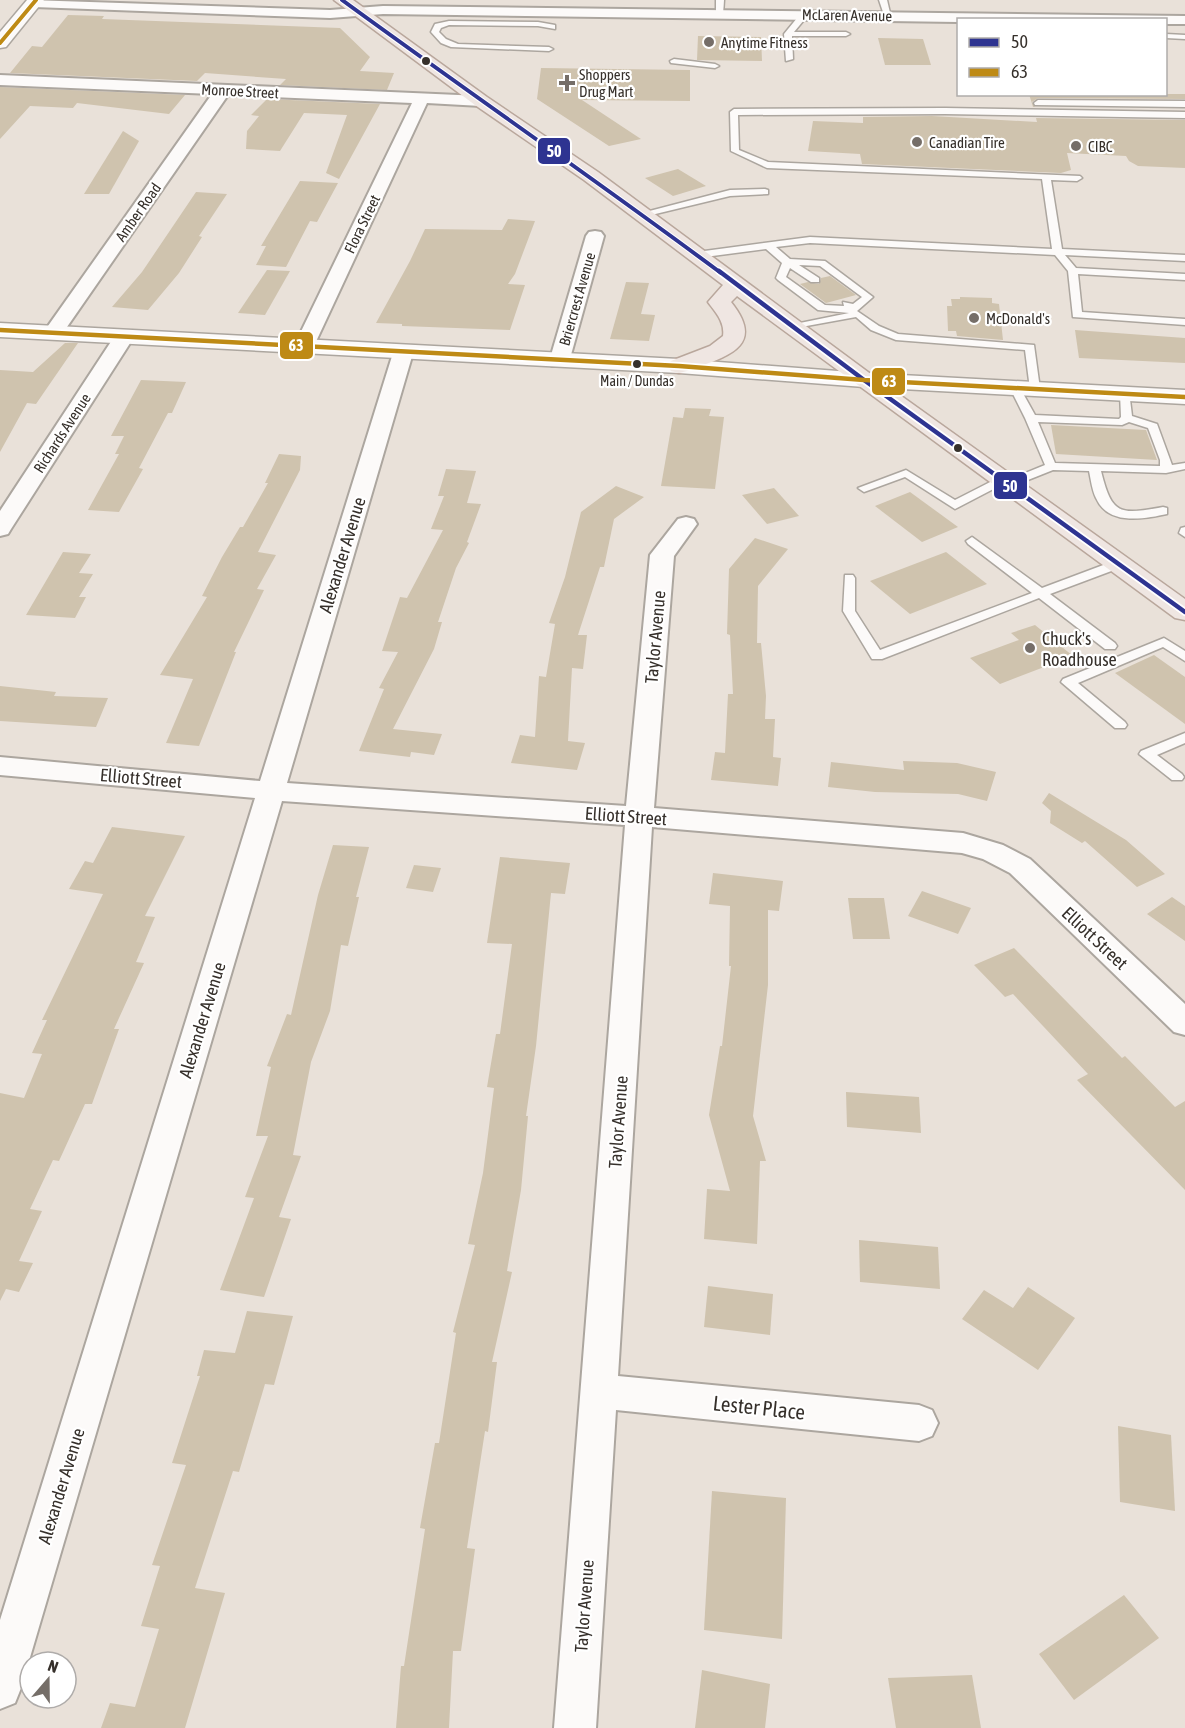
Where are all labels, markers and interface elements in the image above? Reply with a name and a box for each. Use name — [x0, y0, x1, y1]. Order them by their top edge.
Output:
street label: McLaren Avenue — [802, 6, 893, 24]
legend — [957, 18, 1167, 96]
text: 50 — [1011, 31, 1028, 52]
place label: Anytime Fitness — [721, 34, 808, 51]
marker: Anytime Fitness — [702, 35, 716, 49]
unlabelled marker — [420, 55, 432, 67]
text: 63 — [1011, 61, 1028, 82]
place label: Shoppers Drug Mart — [579, 66, 633, 100]
marker: Shoppers Drug Mart — [560, 76, 574, 90]
street label: Monroe Street — [201, 80, 279, 102]
place label: Canadian Tire — [929, 134, 1005, 151]
marker: Canadian Tire — [910, 135, 924, 149]
line badge: 50 — [537, 137, 571, 165]
place label: CIBC — [1088, 138, 1113, 155]
marker: CIBC — [1069, 139, 1083, 153]
text: 50 — [546, 142, 562, 160]
street label: Amber Road — [112, 180, 164, 244]
street label: Flora Street — [341, 192, 383, 256]
street label: Briercrest Avenue — [556, 250, 598, 348]
place label: McDonald's — [986, 310, 1050, 327]
marker: McDonald's — [967, 311, 981, 325]
line badge: 63 — [279, 331, 314, 360]
text: 63 — [288, 336, 304, 354]
marker: Main / Dundas — [631, 358, 643, 370]
line badge: 63 — [871, 367, 906, 396]
text: 63 — [881, 372, 897, 390]
place label: Main / Dundas — [600, 373, 674, 389]
street label: Richards Avenue — [30, 390, 94, 476]
unlabelled marker — [952, 442, 964, 454]
line badge: 50 — [993, 471, 1028, 500]
text: 50 — [1002, 477, 1018, 495]
street label: Alexander Avenue — [314, 495, 370, 615]
street label: Taylor Avenue — [640, 590, 670, 684]
place label: Chuck's Roadhouse — [1042, 628, 1117, 670]
marker: Chuck's Roadhouse — [1023, 641, 1037, 655]
street label: Elliott Street — [99, 764, 183, 792]
street label: Elliott Street — [584, 803, 668, 829]
street label: Elliott Street — [1058, 902, 1132, 974]
street label: Alexander Avenue — [174, 960, 230, 1080]
street label: Taylor Avenue — [604, 1075, 632, 1169]
street label: Lester Place — [712, 1390, 806, 1424]
street label: Alexander Avenue — [33, 1426, 89, 1546]
street label: Taylor Avenue — [570, 1559, 598, 1653]
north arrow — [18, 1650, 78, 1710]
text: N — [46, 1656, 61, 1676]

